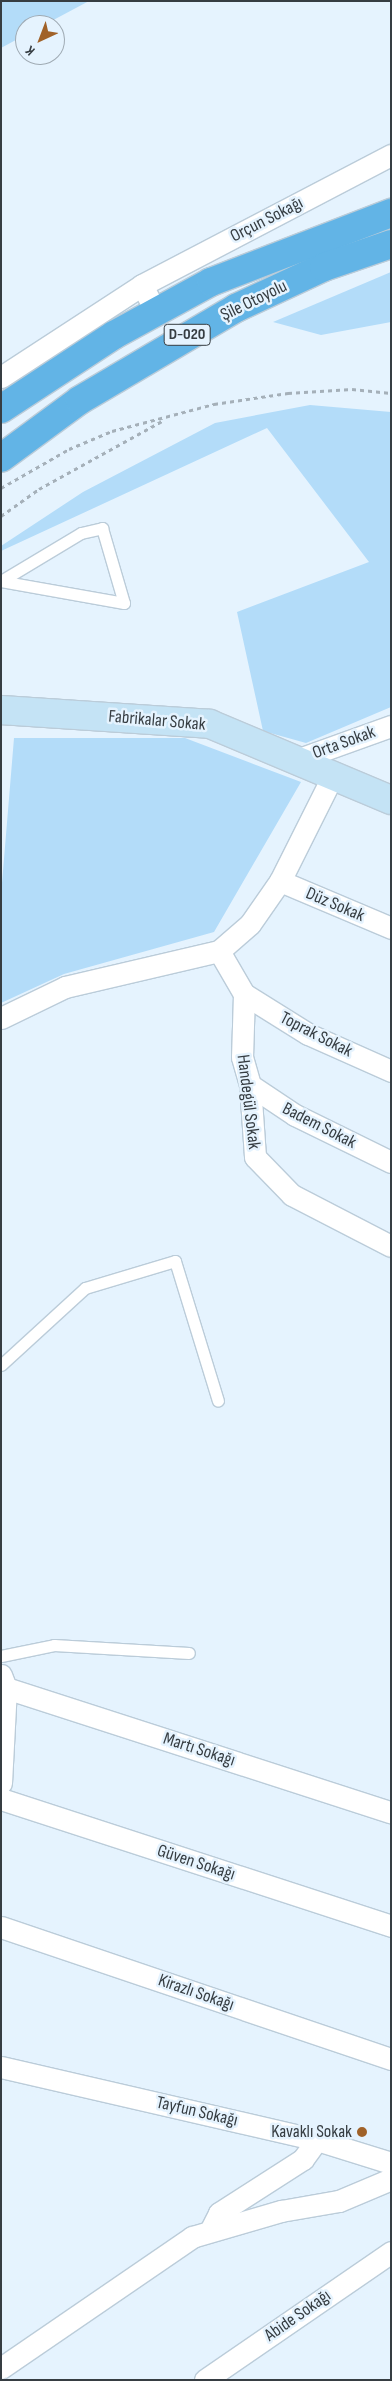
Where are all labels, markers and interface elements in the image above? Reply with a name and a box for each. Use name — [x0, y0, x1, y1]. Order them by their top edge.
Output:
north arrow — [15, 15, 65, 65]
text: K — [22, 42, 38, 59]
street label: Orçun Sokağı — [227, 193, 307, 247]
street label: Şile Otoyolu — [217, 276, 291, 326]
road number: D-020 — [163, 322, 211, 348]
street label: Fabrikalar Sokak — [108, 706, 206, 736]
street label: Orta Sokak — [310, 722, 378, 764]
street label: Düz Sokak — [302, 883, 368, 927]
street label: Toprak Sokak — [276, 1008, 356, 1062]
street label: Handegül Sokak — [231, 1053, 265, 1151]
street label: Badem Sokak — [278, 1098, 360, 1154]
street label: Martı Sokağı — [160, 1728, 238, 1772]
street label: Güven Sokağı — [154, 1840, 238, 1886]
street label: Kirazlı Sokağı — [155, 1970, 237, 2016]
street label: Tayfun Sokağı — [154, 2092, 240, 2132]
place label: Kavaklı Sokak — [271, 2121, 352, 2143]
marker: Kavaklı Sokak — [356, 2126, 368, 2138]
street label: Abide Sokağı — [261, 2285, 335, 2347]

